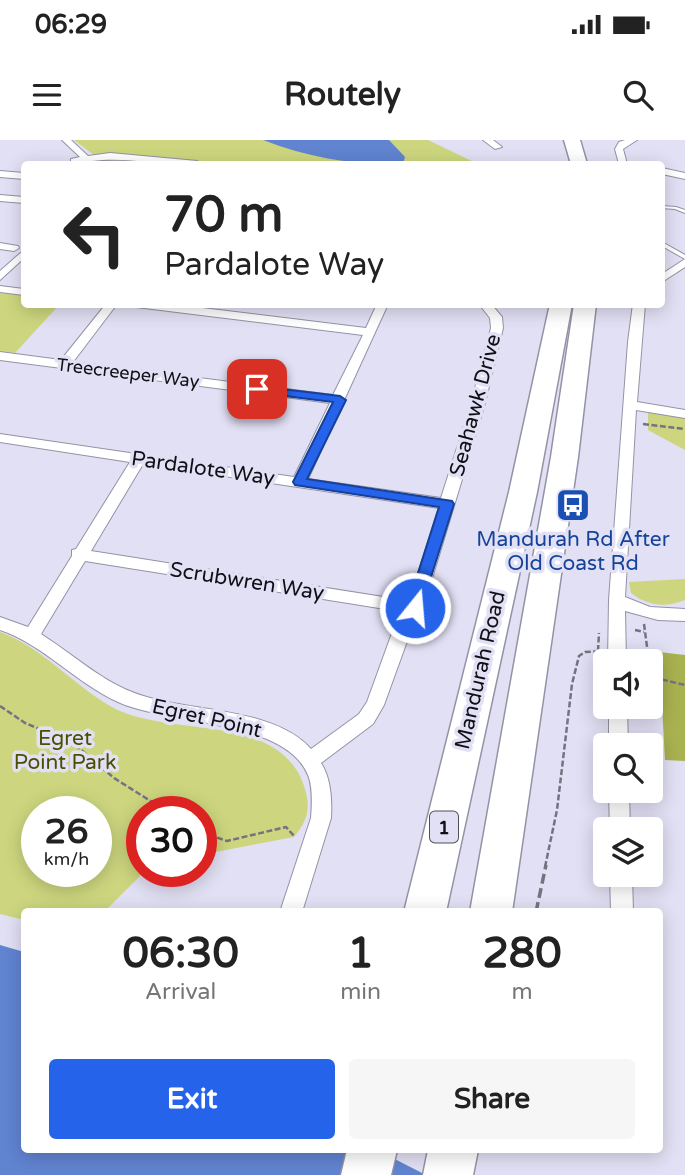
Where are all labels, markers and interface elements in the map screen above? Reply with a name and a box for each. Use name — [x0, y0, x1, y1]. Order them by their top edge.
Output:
text: 06:29 — [35, 9, 107, 40]
icon: menu — [28, 76, 66, 114]
text: Routely — [284, 76, 401, 114]
icon: search — [619, 76, 657, 114]
text: 70 m — [164, 186, 283, 245]
icon: left — [49, 189, 140, 280]
text: Pardalote Way — [164, 246, 384, 284]
street label: Seahawk Drive — [444, 331, 507, 479]
street label: Treecreeper Way — [55, 353, 201, 393]
pin — [227, 359, 287, 419]
icon: arrive — [238, 370, 276, 408]
street label: Pardalote Way — [130, 446, 276, 491]
bus stop icon: Mandurah Rd After Old Coast Rd — [554, 486, 592, 524]
place label: Mandurah Rd After Old Coast Rd — [476, 527, 670, 576]
street label: Scrubwren Way — [168, 557, 326, 606]
position arrow — [378, 571, 452, 645]
street label: Mandurah Road — [450, 588, 511, 752]
map controls — [593, 649, 663, 887]
button: sound — [593, 649, 663, 719]
street label: Egret Point — [150, 694, 264, 743]
park label: Egret Point Park — [14, 726, 116, 775]
button: search — [593, 733, 663, 803]
speed limit sign: 30 — [126, 796, 217, 887]
text: 26 — [45, 811, 88, 853]
road number: 1 — [430, 812, 458, 842]
button: layers — [593, 817, 663, 887]
text: km/h — [44, 848, 89, 870]
text: 06:30 — [122, 928, 239, 979]
text: 1 — [347, 928, 374, 979]
text: 280 — [482, 928, 562, 979]
text: Arrival — [145, 978, 216, 1006]
text: min — [340, 978, 381, 1006]
text: m — [511, 978, 533, 1006]
button: Exit — [49, 1059, 335, 1139]
button: Share — [349, 1059, 635, 1139]

